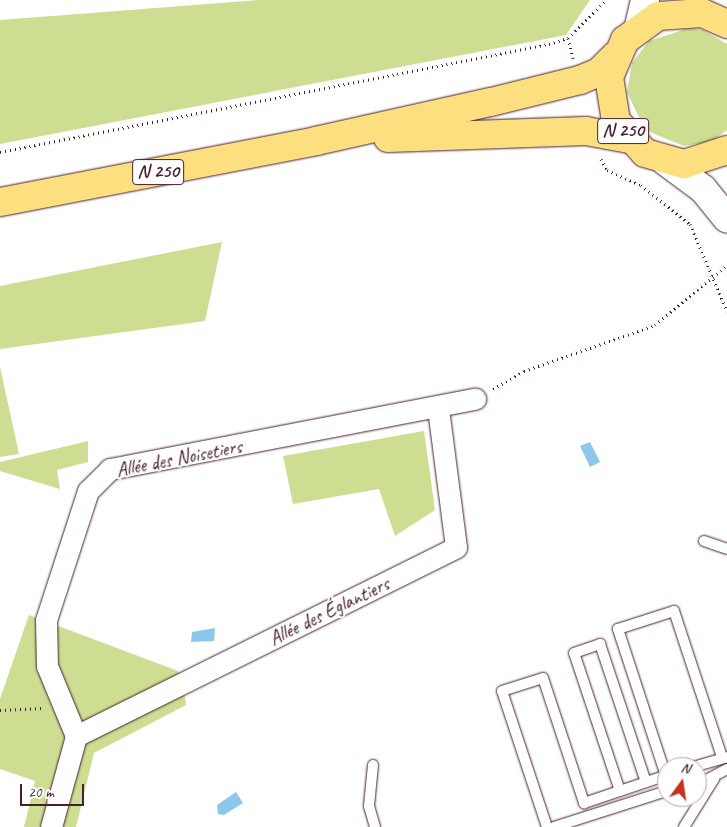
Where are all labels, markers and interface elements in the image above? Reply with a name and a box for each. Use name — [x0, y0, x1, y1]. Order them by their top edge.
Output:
road number: N 250 — [597, 114, 649, 148]
road number: N 250 — [132, 156, 184, 188]
street label: Allée des Noisetiers — [114, 434, 244, 482]
street label: Allée des Églantiers — [265, 572, 393, 650]
north arrow — [657, 757, 707, 807]
text: N — [679, 759, 692, 777]
scale bar — [22, 774, 86, 806]
text: 20 m — [28, 783, 54, 802]

